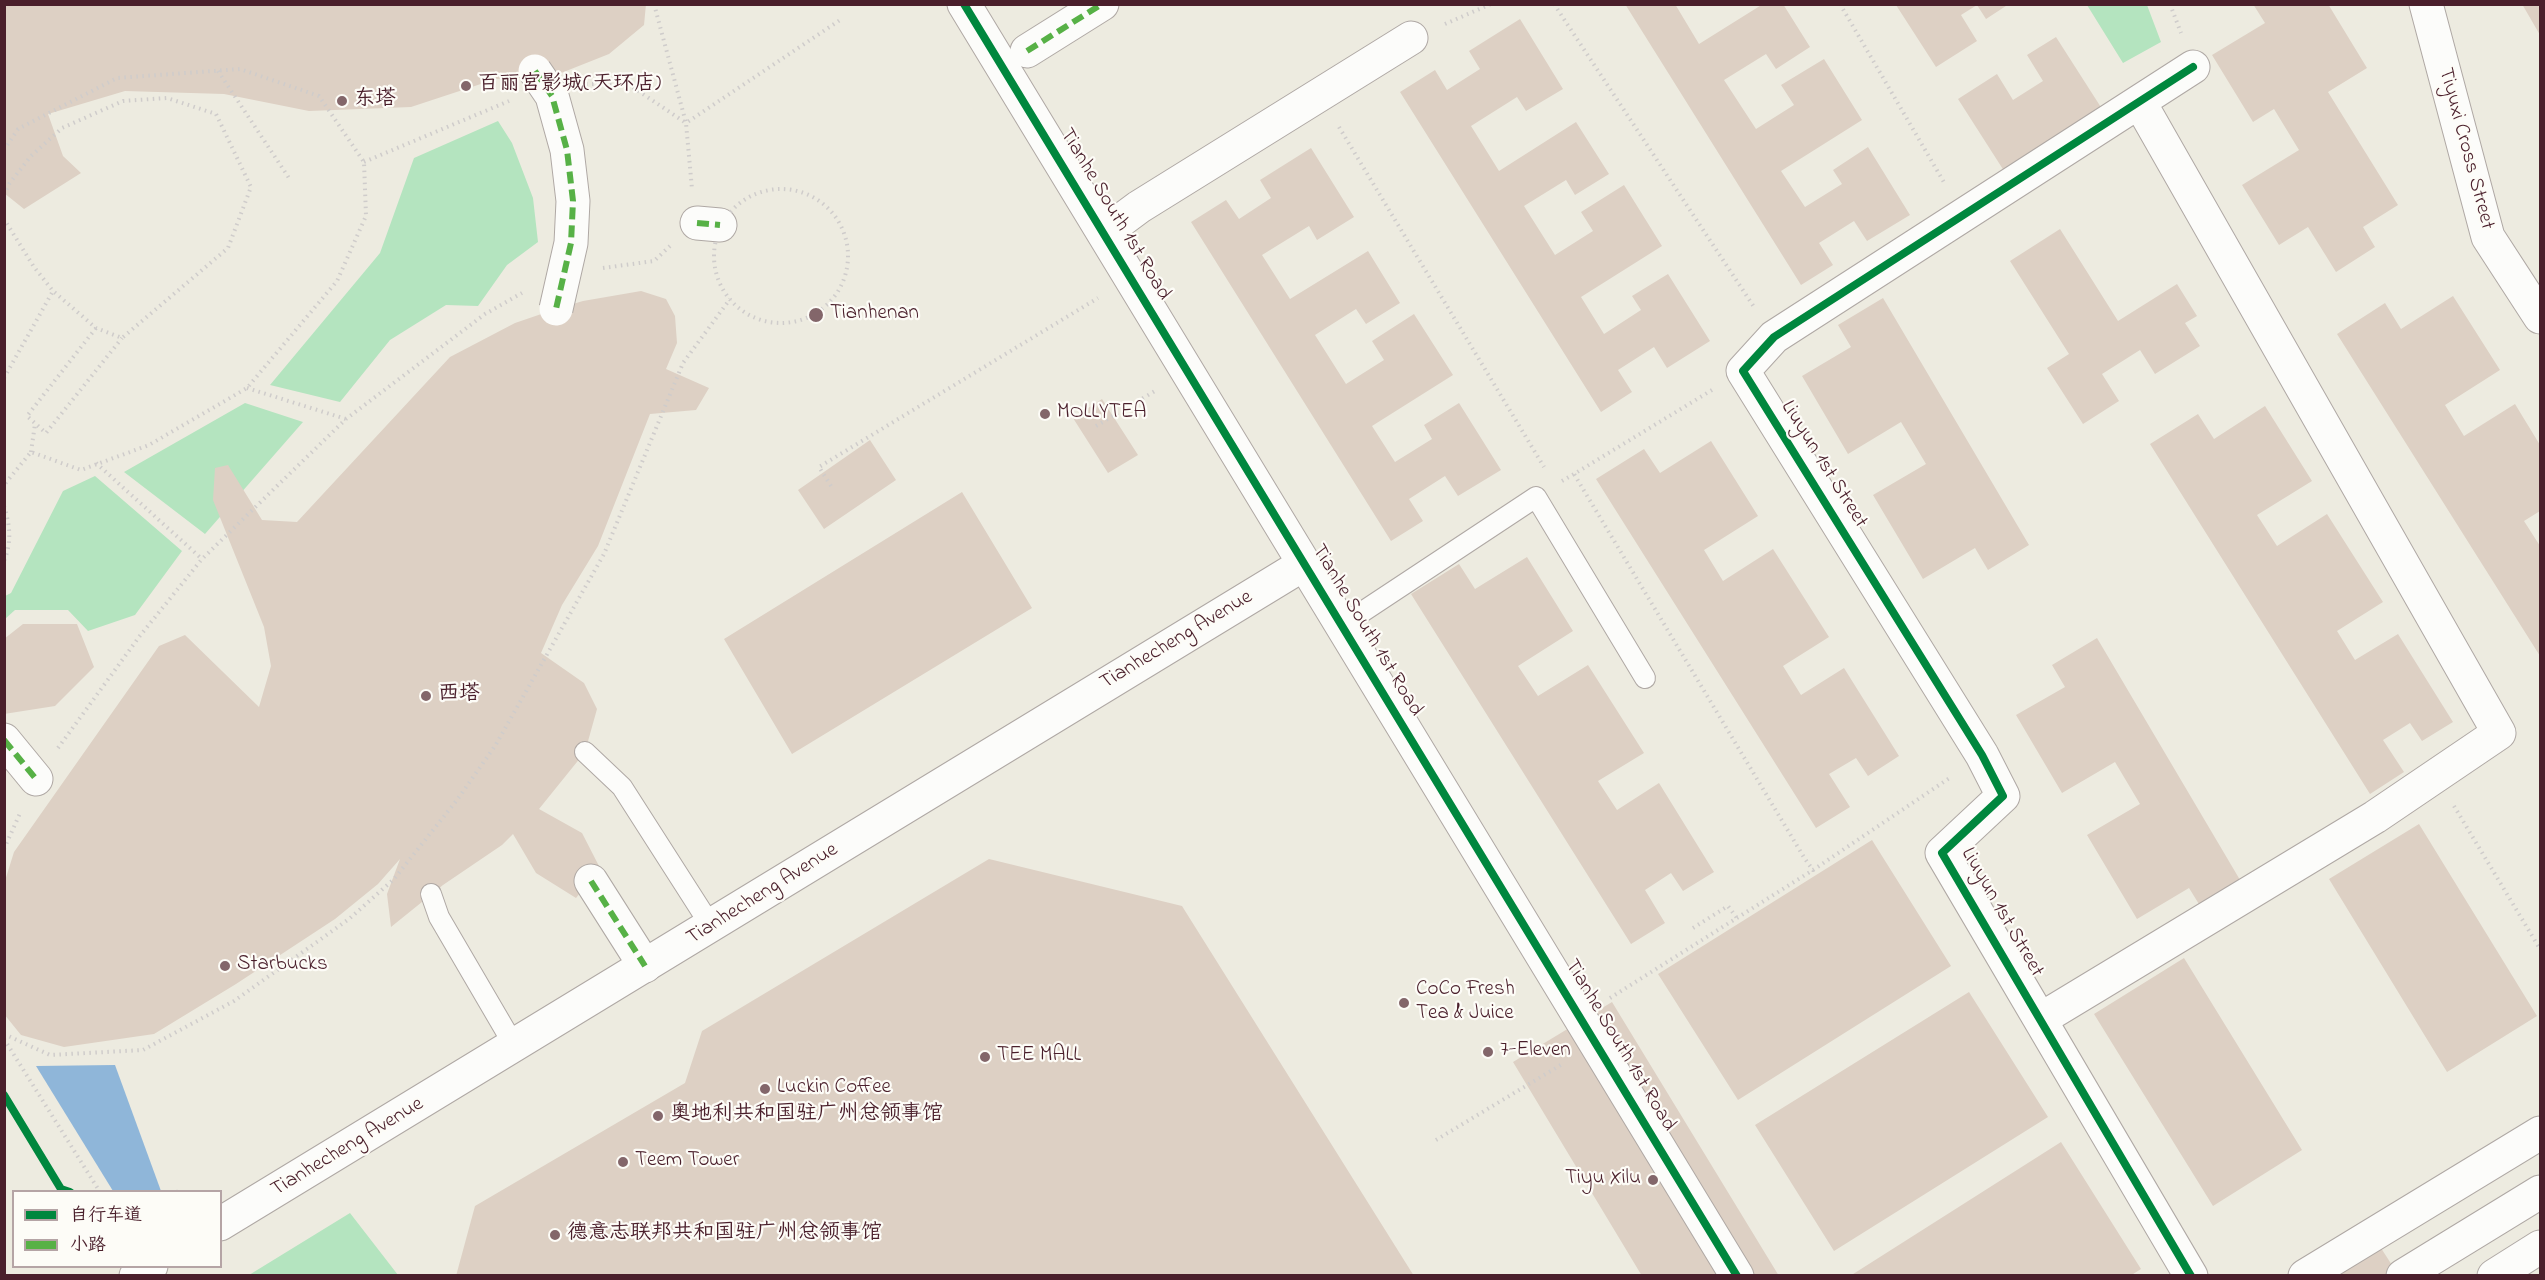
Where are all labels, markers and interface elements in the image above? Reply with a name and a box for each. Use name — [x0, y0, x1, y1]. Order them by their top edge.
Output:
street label: Tiyuxi Cross Street — [2431, 65, 2499, 233]
place label: 百丽宫影城(天环店) — [478, 73, 661, 99]
marker: 百丽宫影城(天环店) — [459, 79, 473, 93]
place label: 东塔 — [354, 88, 396, 114]
marker: 东塔 — [335, 94, 349, 108]
street label: Tianhe South 1st Road — [1053, 124, 1175, 306]
place label: Tianhenan — [830, 302, 919, 328]
marker: Tianhenan — [807, 306, 825, 324]
street label: Liuyun 1st Street — [1774, 397, 1872, 533]
place label: MOLLYTEA — [1057, 401, 1146, 427]
marker: MOLLYTEA — [1038, 407, 1052, 421]
street label: Tianhe South 1st Road — [1305, 540, 1427, 722]
street label: Tianhecheng Avenue — [1096, 586, 1258, 696]
place label: 西塔 — [438, 683, 480, 709]
marker: 西塔 — [419, 689, 433, 703]
street label: Tianhecheng Avenue — [683, 838, 843, 952]
street label: Liuyun 1st Street — [1954, 844, 2048, 982]
place label: Starbucks — [237, 953, 328, 979]
street label: Tianhe South 1st Road — [1558, 955, 1680, 1137]
marker: Starbucks — [218, 959, 232, 973]
place label: CoCo Fresh Tea & Juice — [1416, 978, 1515, 1028]
marker: CoCo Fresh Tea & Juice — [1397, 996, 1411, 1010]
place label: 7-Eleven — [1500, 1039, 1571, 1065]
place label: TEE MALL — [997, 1044, 1081, 1070]
marker: 7-Eleven — [1481, 1045, 1495, 1059]
marker: TEE MALL — [978, 1050, 992, 1064]
place label: Luckin Coffee — [777, 1076, 891, 1102]
marker: Luckin Coffee — [758, 1082, 772, 1096]
street label: Tianhecheng Avenue — [267, 1093, 429, 1203]
place label: 奥地利共和国驻广州总领事馆 — [670, 1103, 943, 1129]
marker: 奥地利共和国驻广州总领事馆 — [651, 1109, 665, 1123]
place label: Teem Tower — [635, 1149, 739, 1175]
marker: Teem Tower — [616, 1155, 630, 1169]
place label: Tiyu Xilu — [1565, 1167, 1641, 1193]
marker: Tiyu Xilu — [1646, 1173, 1660, 1187]
legend — [12, 1190, 222, 1268]
text: 自行车道 — [70, 1203, 142, 1229]
place label: 德意志联邦共和国驻广州总领事馆 — [567, 1222, 882, 1248]
marker: 德意志联邦共和国驻广州总领事馆 — [548, 1228, 562, 1242]
text: 小路 — [70, 1233, 106, 1259]

